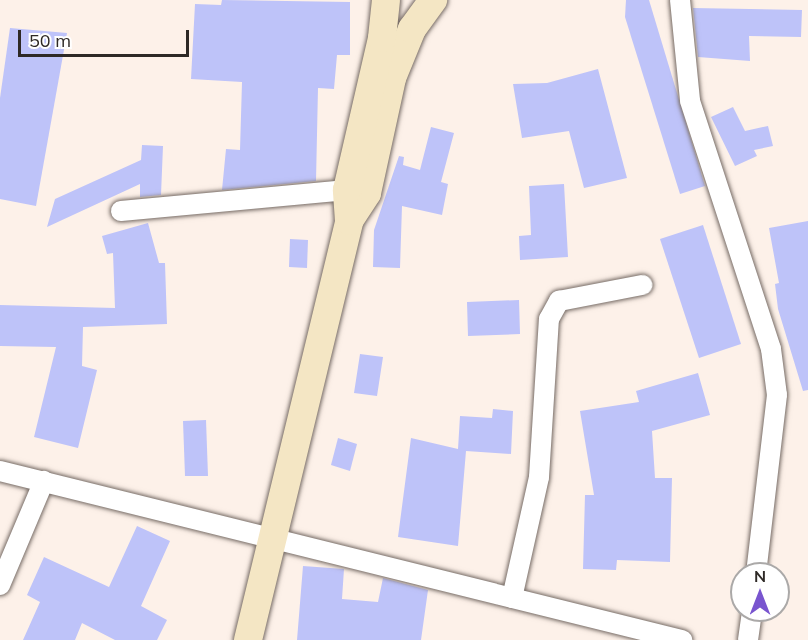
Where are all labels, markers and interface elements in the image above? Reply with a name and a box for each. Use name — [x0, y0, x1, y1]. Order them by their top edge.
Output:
scale bar — [21, 18, 192, 56]
text: 50 m — [29, 29, 71, 52]
north arrow — [730, 562, 790, 622]
text: N — [754, 566, 766, 586]

